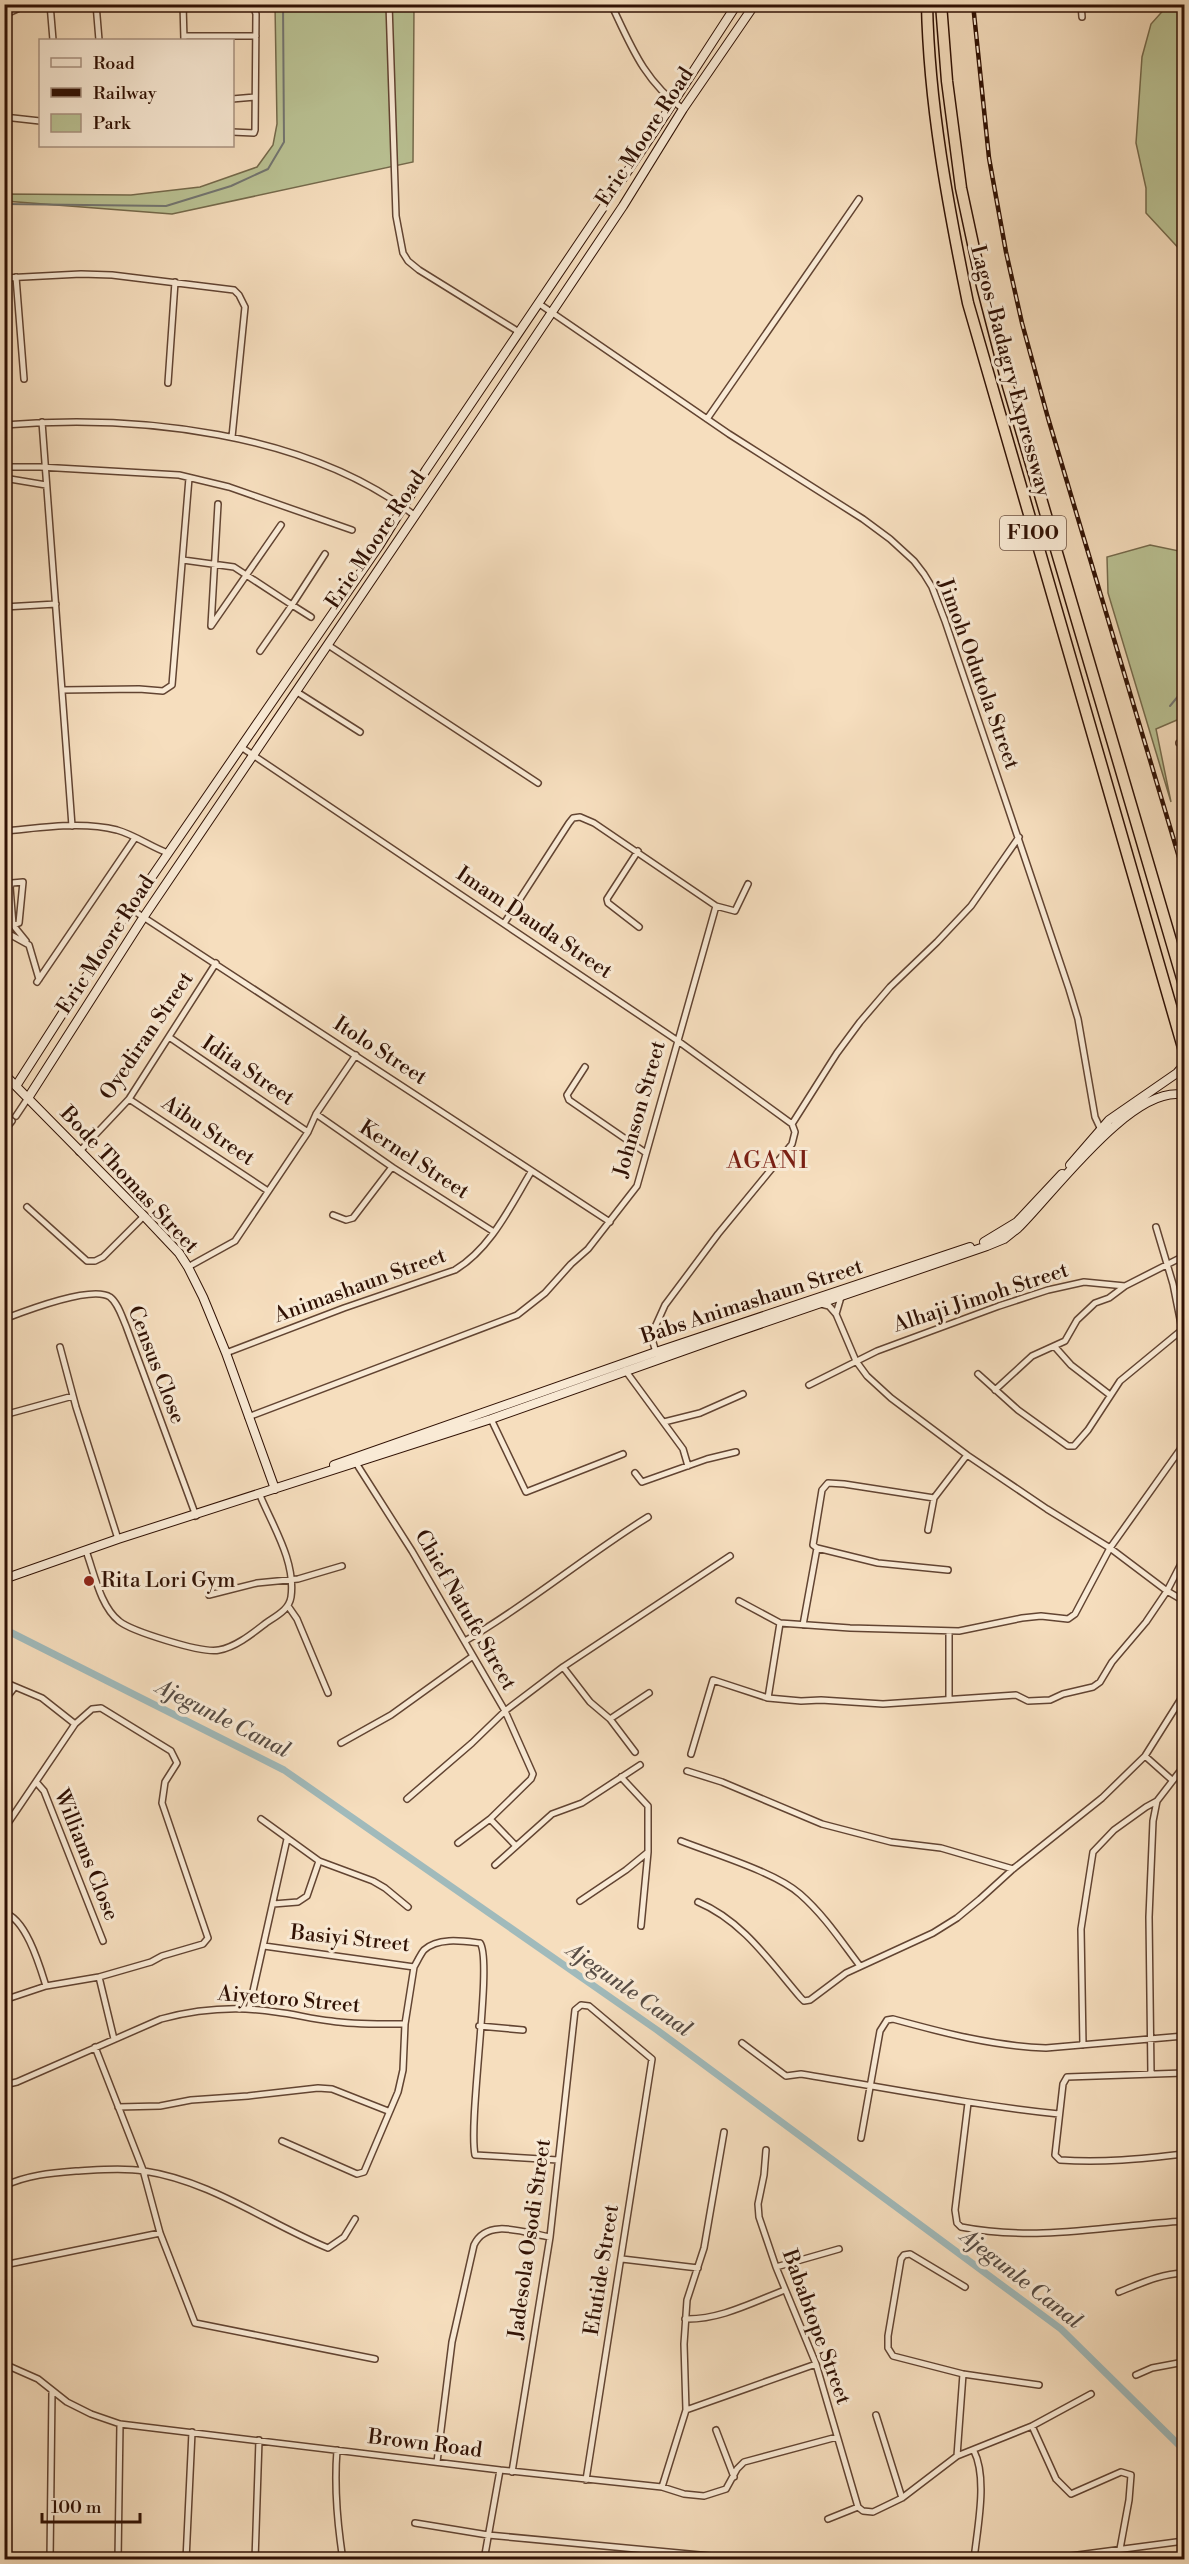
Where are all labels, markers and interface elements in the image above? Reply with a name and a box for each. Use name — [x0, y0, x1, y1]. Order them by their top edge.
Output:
legend — [39, 39, 234, 147]
text: Road — [93, 52, 136, 75]
street label: Eric Moore Road — [590, 63, 700, 211]
text: Railway — [93, 82, 157, 105]
text: Park — [93, 112, 132, 135]
street label: Lagos-Badagry Expressway — [964, 242, 1056, 500]
street label: Eric Moore Road — [320, 466, 432, 614]
road number: F100 — [1000, 516, 1066, 550]
street label: Jimoh Odutola Street — [931, 574, 1025, 773]
street label: Imam Dauda Street — [451, 861, 617, 985]
street label: Eric Moore Road — [51, 871, 161, 1019]
street label: Oyediran Street — [94, 966, 200, 1105]
street label: Itolo Street — [328, 1011, 432, 1091]
street label: Idita Street — [197, 1030, 300, 1112]
street label: Johnson Street — [608, 1037, 672, 1181]
street label: Aibu Street — [156, 1090, 260, 1172]
street label: Bode Thomas Street — [53, 1100, 204, 1259]
street label: Kernel Street — [354, 1115, 474, 1206]
district label: AGANI — [726, 1146, 809, 1176]
street label: Animashaun Street — [270, 1243, 450, 1330]
street label: Babs Animashaun Street — [637, 1254, 867, 1351]
street label: Alhaji Jimoh Street — [889, 1257, 1072, 1339]
street label: Census Close — [122, 1302, 190, 1428]
street label: Chief Natufe Street — [409, 1525, 522, 1695]
place label: Rita Lori Gym — [101, 1568, 235, 1594]
marker: Rita Lori Gym — [82, 1574, 96, 1588]
water label: Ajegunle Canal — [150, 1673, 295, 1764]
street label: Williams Close — [47, 1785, 124, 1924]
street label: Basiyi Street — [288, 1920, 412, 1958]
water label: Ajegunle Canal — [560, 1936, 697, 2043]
street label: Aiyetoro Street — [216, 1981, 362, 2019]
street label: Jadesola Osodi Street — [503, 2137, 557, 2342]
street label: Efutide Street — [579, 2202, 625, 2337]
water label: Ajegunle Canal — [953, 2222, 1087, 2335]
street label: Bababtope Street — [776, 2245, 856, 2409]
street label: Brown Road — [365, 2424, 484, 2464]
scale bar — [42, 2486, 140, 2524]
text: 100 m — [51, 2496, 102, 2519]

